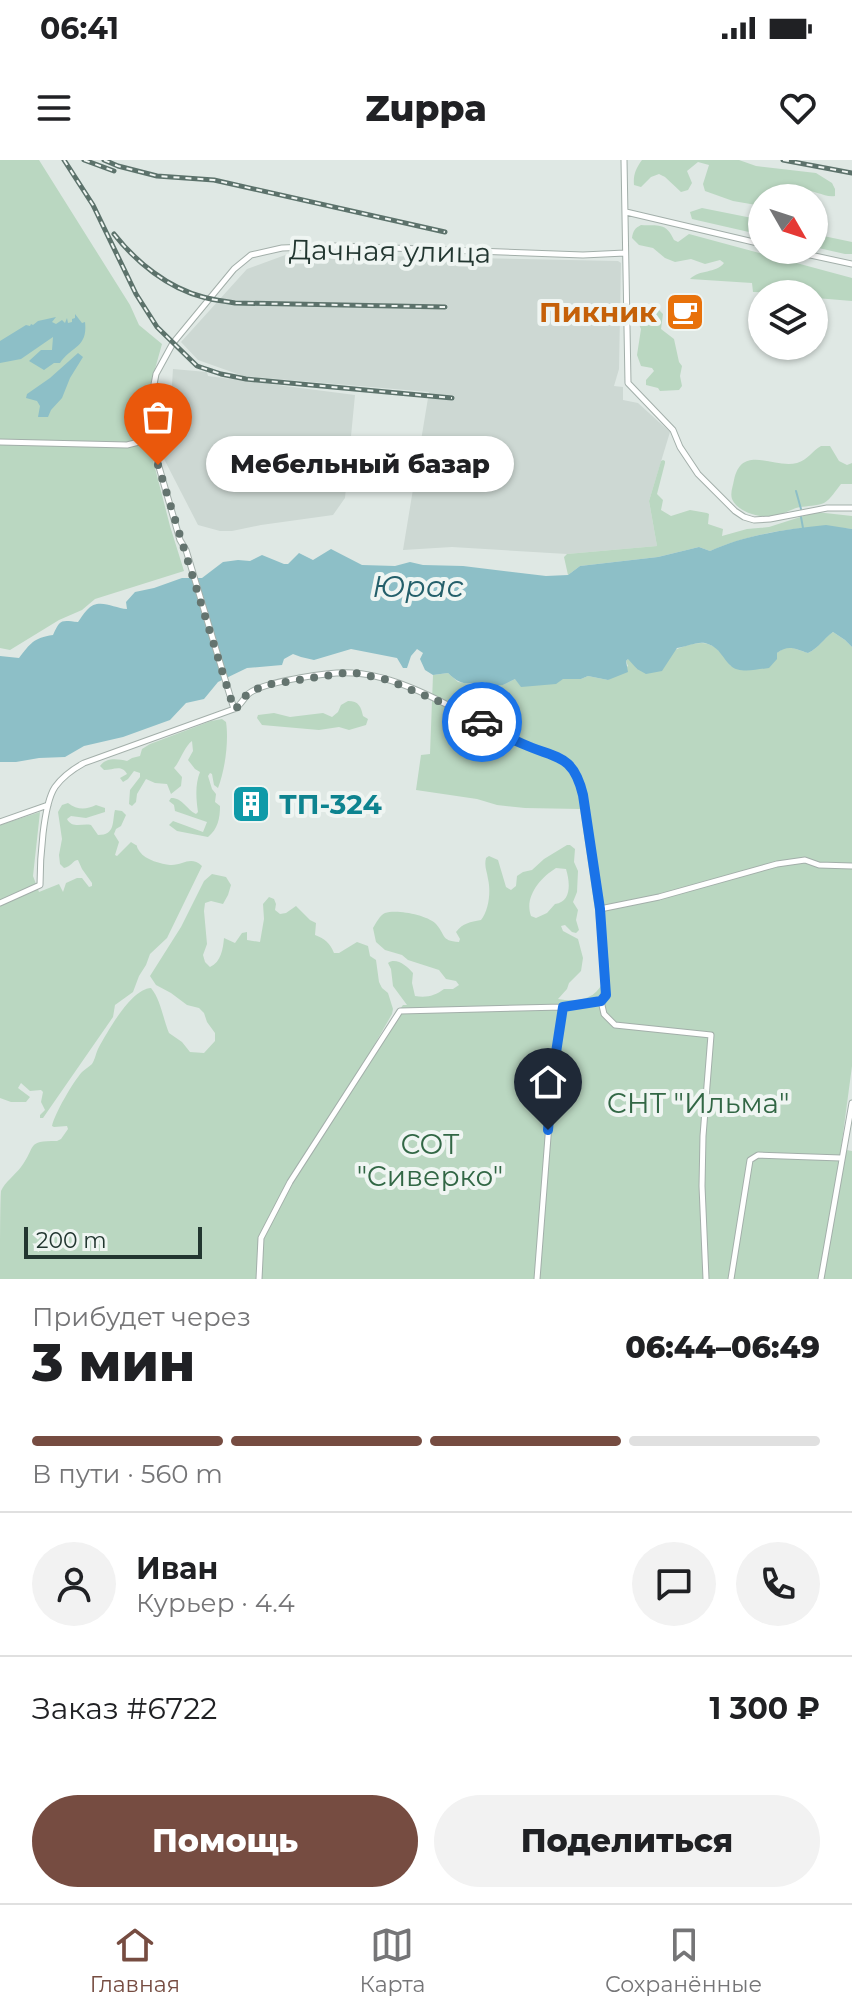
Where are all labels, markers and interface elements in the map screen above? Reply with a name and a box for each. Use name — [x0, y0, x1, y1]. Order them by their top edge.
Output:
text: 06:41 — [40, 10, 119, 47]
icon: menu — [32, 86, 76, 130]
text: Zuppa — [365, 86, 487, 130]
icon: heart — [776, 86, 820, 130]
north arrow — [748, 184, 828, 264]
map controls — [748, 184, 828, 360]
street label: Дачная улица — [289, 232, 491, 270]
button: layers — [748, 280, 828, 360]
cafe icon: Пикник — [664, 291, 706, 333]
place label: Пикник — [539, 295, 657, 329]
pin — [124, 383, 192, 465]
icon: bag — [136, 395, 180, 439]
callout: Мебельный базар — [206, 437, 514, 493]
text: Мебельный базар — [230, 448, 490, 480]
water label: Юрас — [372, 568, 464, 605]
courier — [442, 682, 522, 762]
icon: car — [460, 700, 504, 744]
building icon: ТП-324 — [230, 783, 272, 825]
place label: ТП-324 — [279, 787, 382, 821]
pin — [514, 1048, 582, 1130]
icon: home — [526, 1060, 570, 1104]
park label: СНТ "Ильма" — [607, 1086, 789, 1120]
park label: СОТ "Сиверко" — [357, 1127, 503, 1193]
scale bar — [24, 1223, 202, 1259]
text: 200 m — [36, 1227, 107, 1254]
text: Прибудет через — [32, 1301, 251, 1333]
text: 06:44–06:49 — [625, 1329, 820, 1366]
text: 3 мин — [32, 1331, 195, 1394]
text: В пути · 560 m — [32, 1458, 223, 1490]
button: person — [32, 1542, 116, 1626]
button: chat — [632, 1542, 716, 1626]
button: phone — [736, 1542, 820, 1626]
text: Иван — [136, 1550, 218, 1587]
text: Курьер · 4.4 — [136, 1587, 295, 1619]
text: Заказ #6722 — [32, 1690, 217, 1727]
text: 1 300 ₽ — [709, 1690, 820, 1727]
button: Помощь — [32, 1795, 418, 1887]
button: Поделиться — [434, 1795, 820, 1887]
tab: Главная — [90, 1923, 180, 1998]
tab: Карта — [360, 1923, 425, 1998]
tab: Сохранённые — [605, 1923, 762, 1998]

